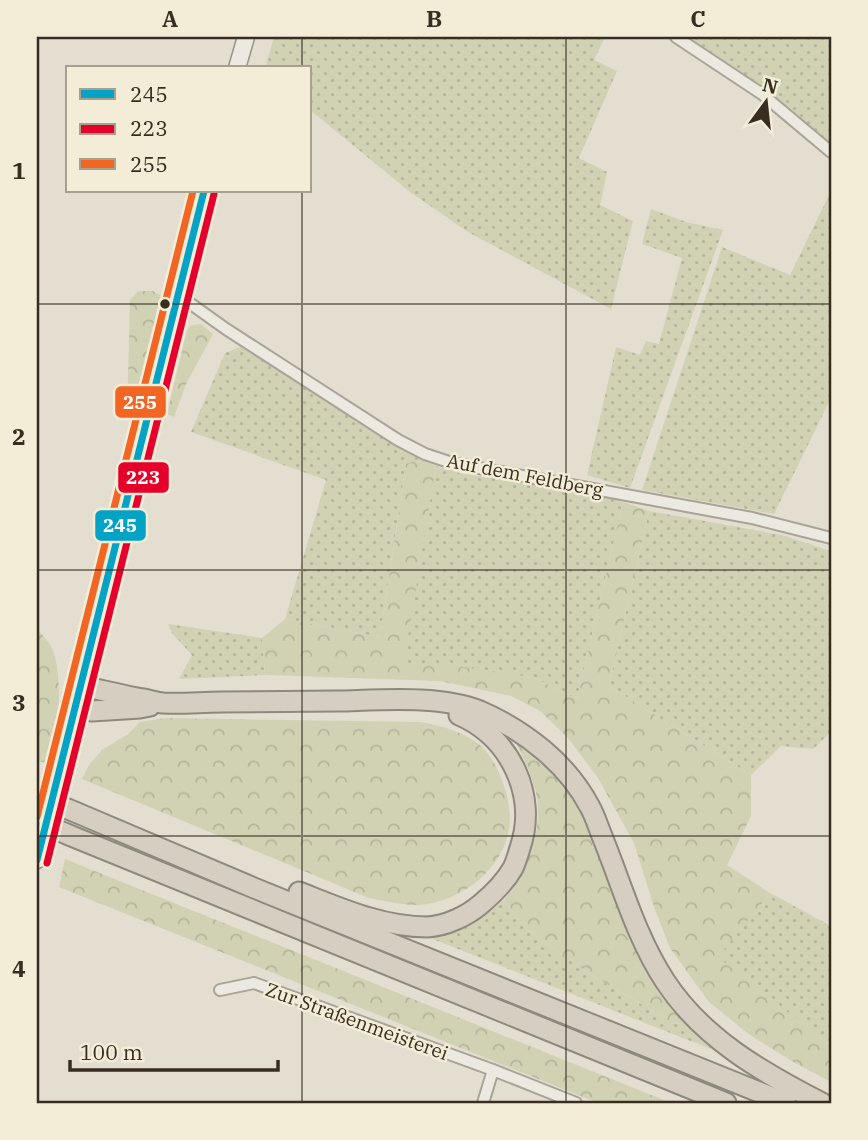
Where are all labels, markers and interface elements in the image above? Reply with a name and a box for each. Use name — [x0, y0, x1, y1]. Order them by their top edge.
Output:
text: A — [162, 3, 178, 33]
text: B — [426, 3, 442, 33]
text: C — [690, 3, 706, 33]
legend — [66, 66, 312, 192]
north arrow — [732, 66, 802, 136]
text: N — [760, 72, 781, 99]
text: 245 — [130, 80, 168, 108]
text: 223 — [130, 114, 168, 142]
text: 255 — [130, 150, 168, 178]
text: 1 — [12, 155, 26, 185]
unlabelled marker — [158, 297, 172, 311]
line badge: 255 — [114, 385, 167, 419]
text: 255 — [123, 390, 157, 414]
text: 2 — [12, 421, 26, 451]
street label: Auf dem Feldberg — [445, 448, 606, 502]
line badge: 223 — [117, 461, 170, 494]
text: 223 — [126, 465, 160, 489]
line badge: 245 — [94, 509, 147, 542]
text: 245 — [103, 513, 137, 537]
text: 3 — [12, 687, 26, 717]
text: 4 — [12, 953, 26, 983]
street label: Zur Straßenmeisterei — [262, 977, 452, 1065]
scale bar — [70, 1028, 278, 1072]
text: 100 m — [80, 1038, 143, 1066]

